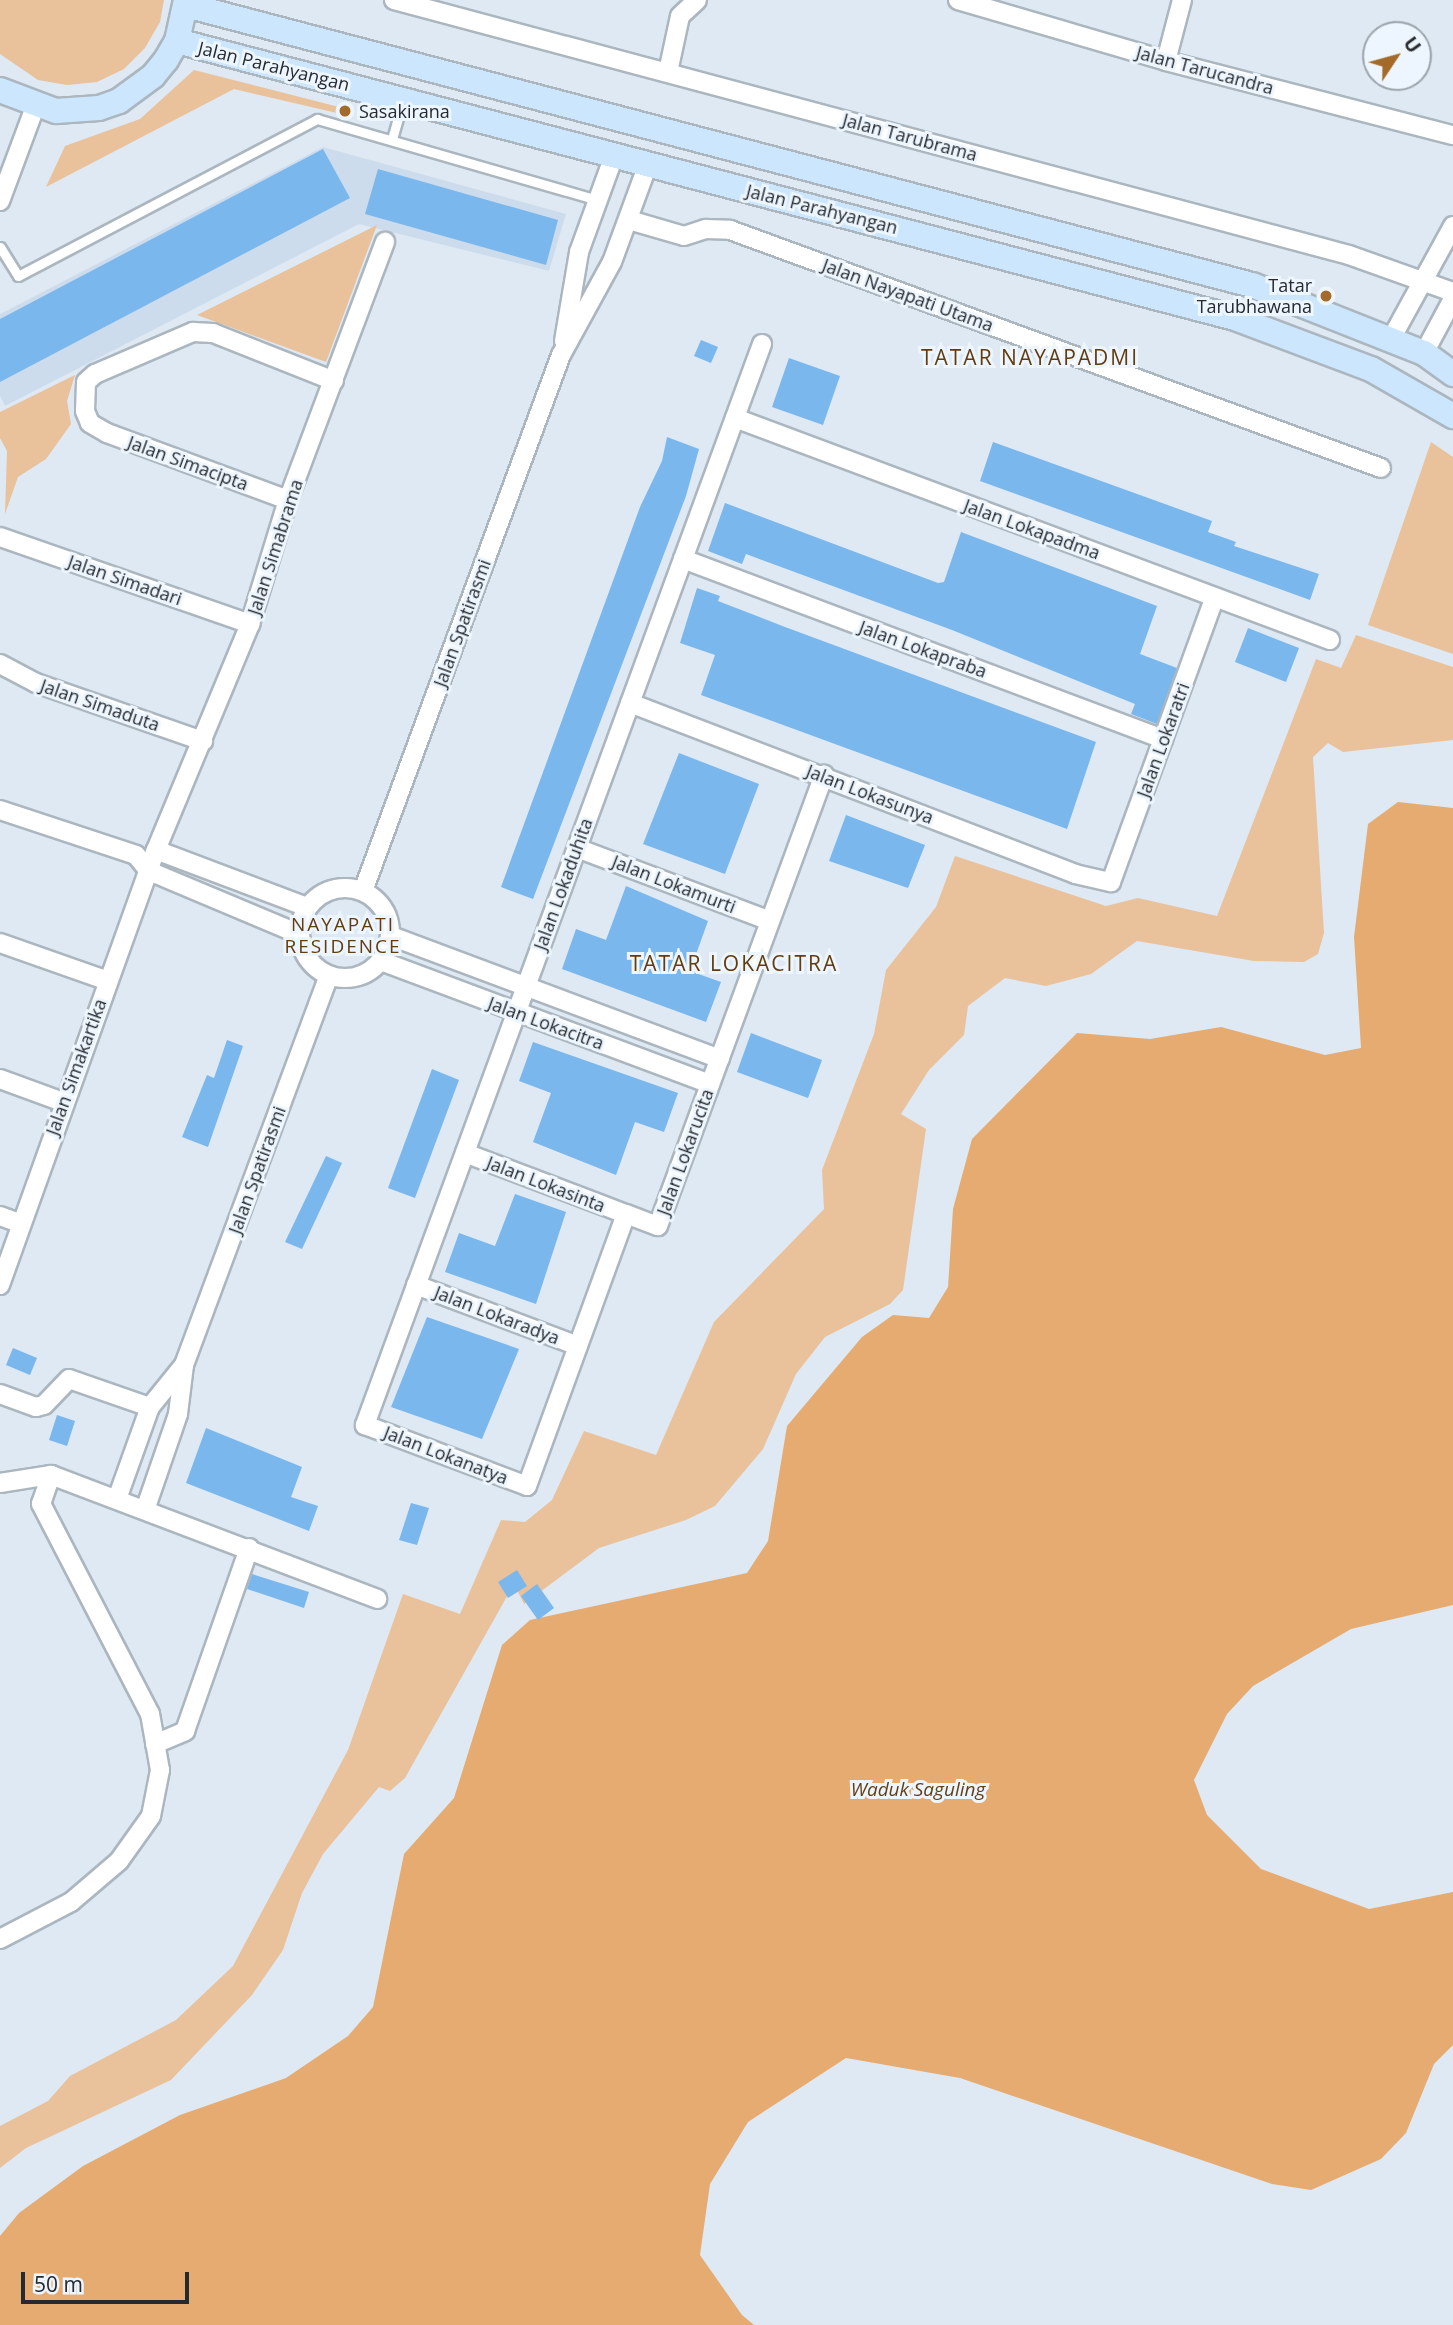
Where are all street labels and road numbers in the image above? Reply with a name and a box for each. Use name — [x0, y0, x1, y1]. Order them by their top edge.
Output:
street label: Jalan Parahyangan — [196, 37, 352, 95]
street label: Jalan Tarucandra — [1134, 41, 1276, 99]
street label: Jalan Tarubrama — [840, 109, 980, 165]
street label: Jalan Parahyangan — [744, 180, 900, 238]
street label: Jalan Nayapati Utama — [819, 254, 997, 336]
street label: Jalan Simacipta — [125, 431, 251, 495]
street label: Jalan Simabrama — [243, 477, 307, 617]
street label: Jalan Lokapadma — [961, 494, 1103, 564]
street label: Jalan Simadari — [65, 550, 185, 610]
street label: Jalan Spatirasmi — [429, 556, 495, 690]
street label: Jalan Lokapraba — [856, 616, 990, 682]
street label: Jalan Simaduta — [38, 674, 162, 736]
street label: Jalan Lokaratri — [1132, 680, 1194, 800]
street label: Jalan Lokasunya — [803, 760, 937, 828]
street label: Jalan Lokaduhita — [529, 815, 597, 953]
street label: Jalan Lokamurti — [609, 850, 739, 918]
street label: Jalan Lokacitra — [485, 992, 607, 1054]
street label: Jalan Simakartika — [41, 996, 111, 1138]
street label: Jalan Lokarucita — [652, 1086, 718, 1218]
street label: Jalan Spatirasmi — [224, 1103, 290, 1237]
street label: Jalan Lokasinta — [484, 1151, 608, 1217]
street label: Jalan Lokaradya — [431, 1281, 563, 1349]
street label: Jalan Lokanatya — [381, 1421, 511, 1489]

